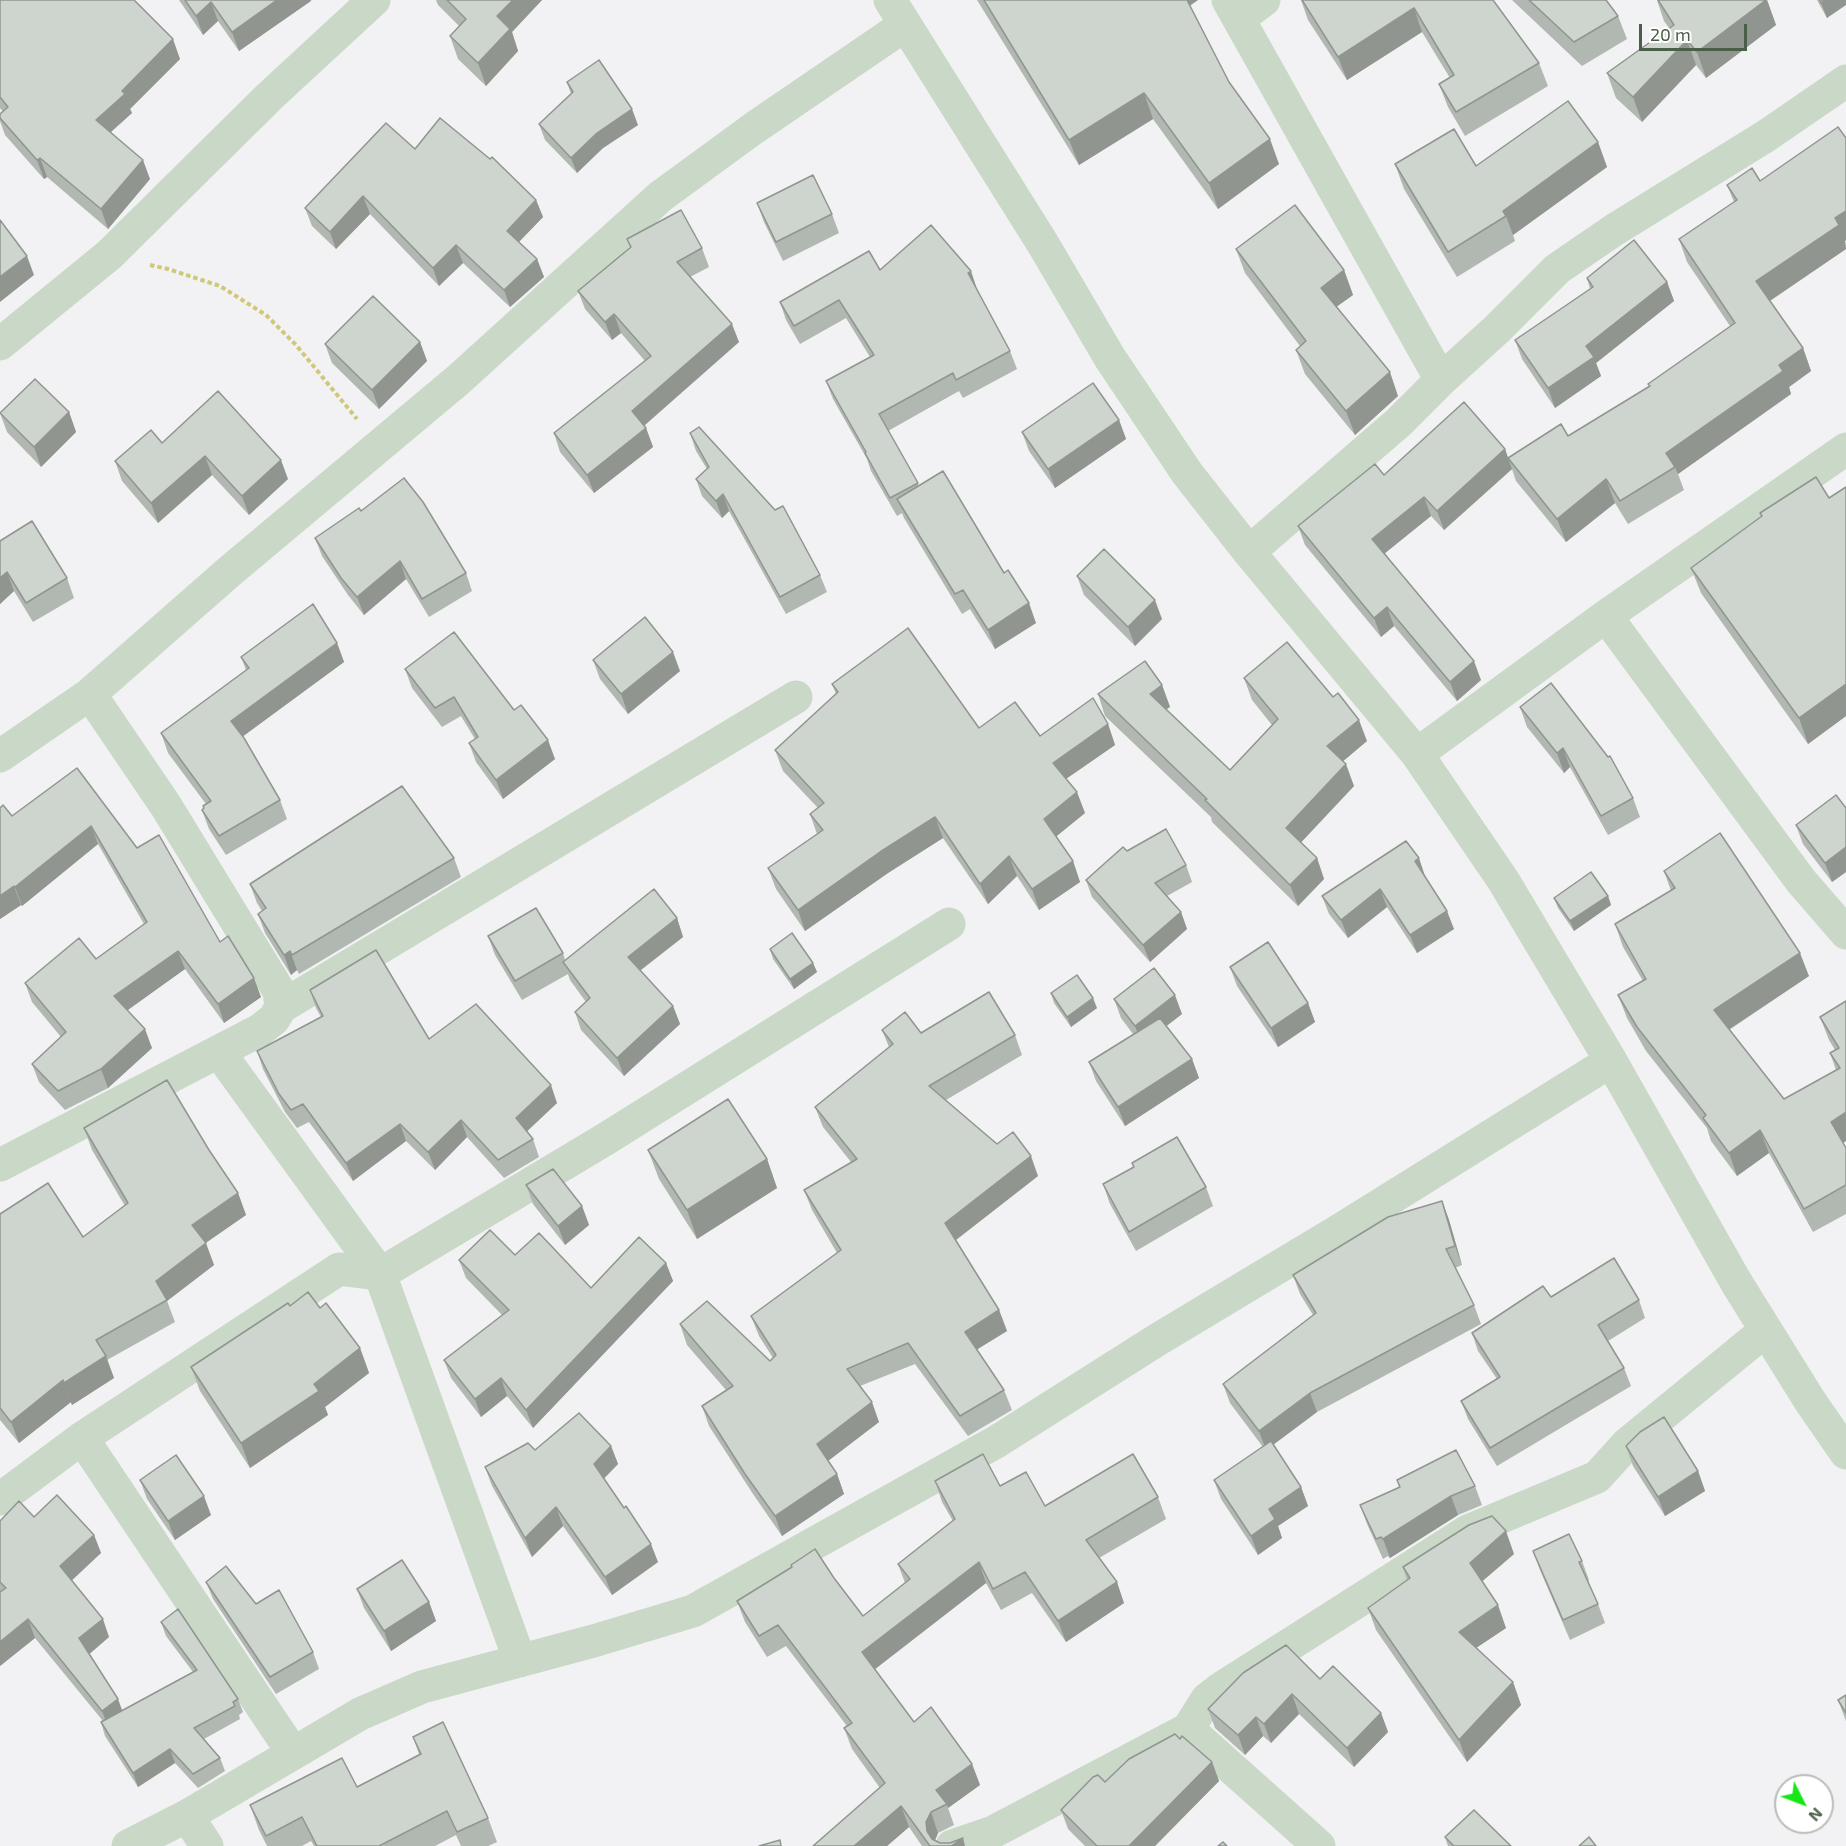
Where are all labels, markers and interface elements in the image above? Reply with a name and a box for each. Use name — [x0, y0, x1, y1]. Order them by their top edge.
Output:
scale bar — [1642, 12, 1750, 50]
text: 20 m — [1650, 23, 1691, 45]
north arrow — [1774, 1774, 1834, 1834]
text: N — [1805, 1804, 1827, 1826]

